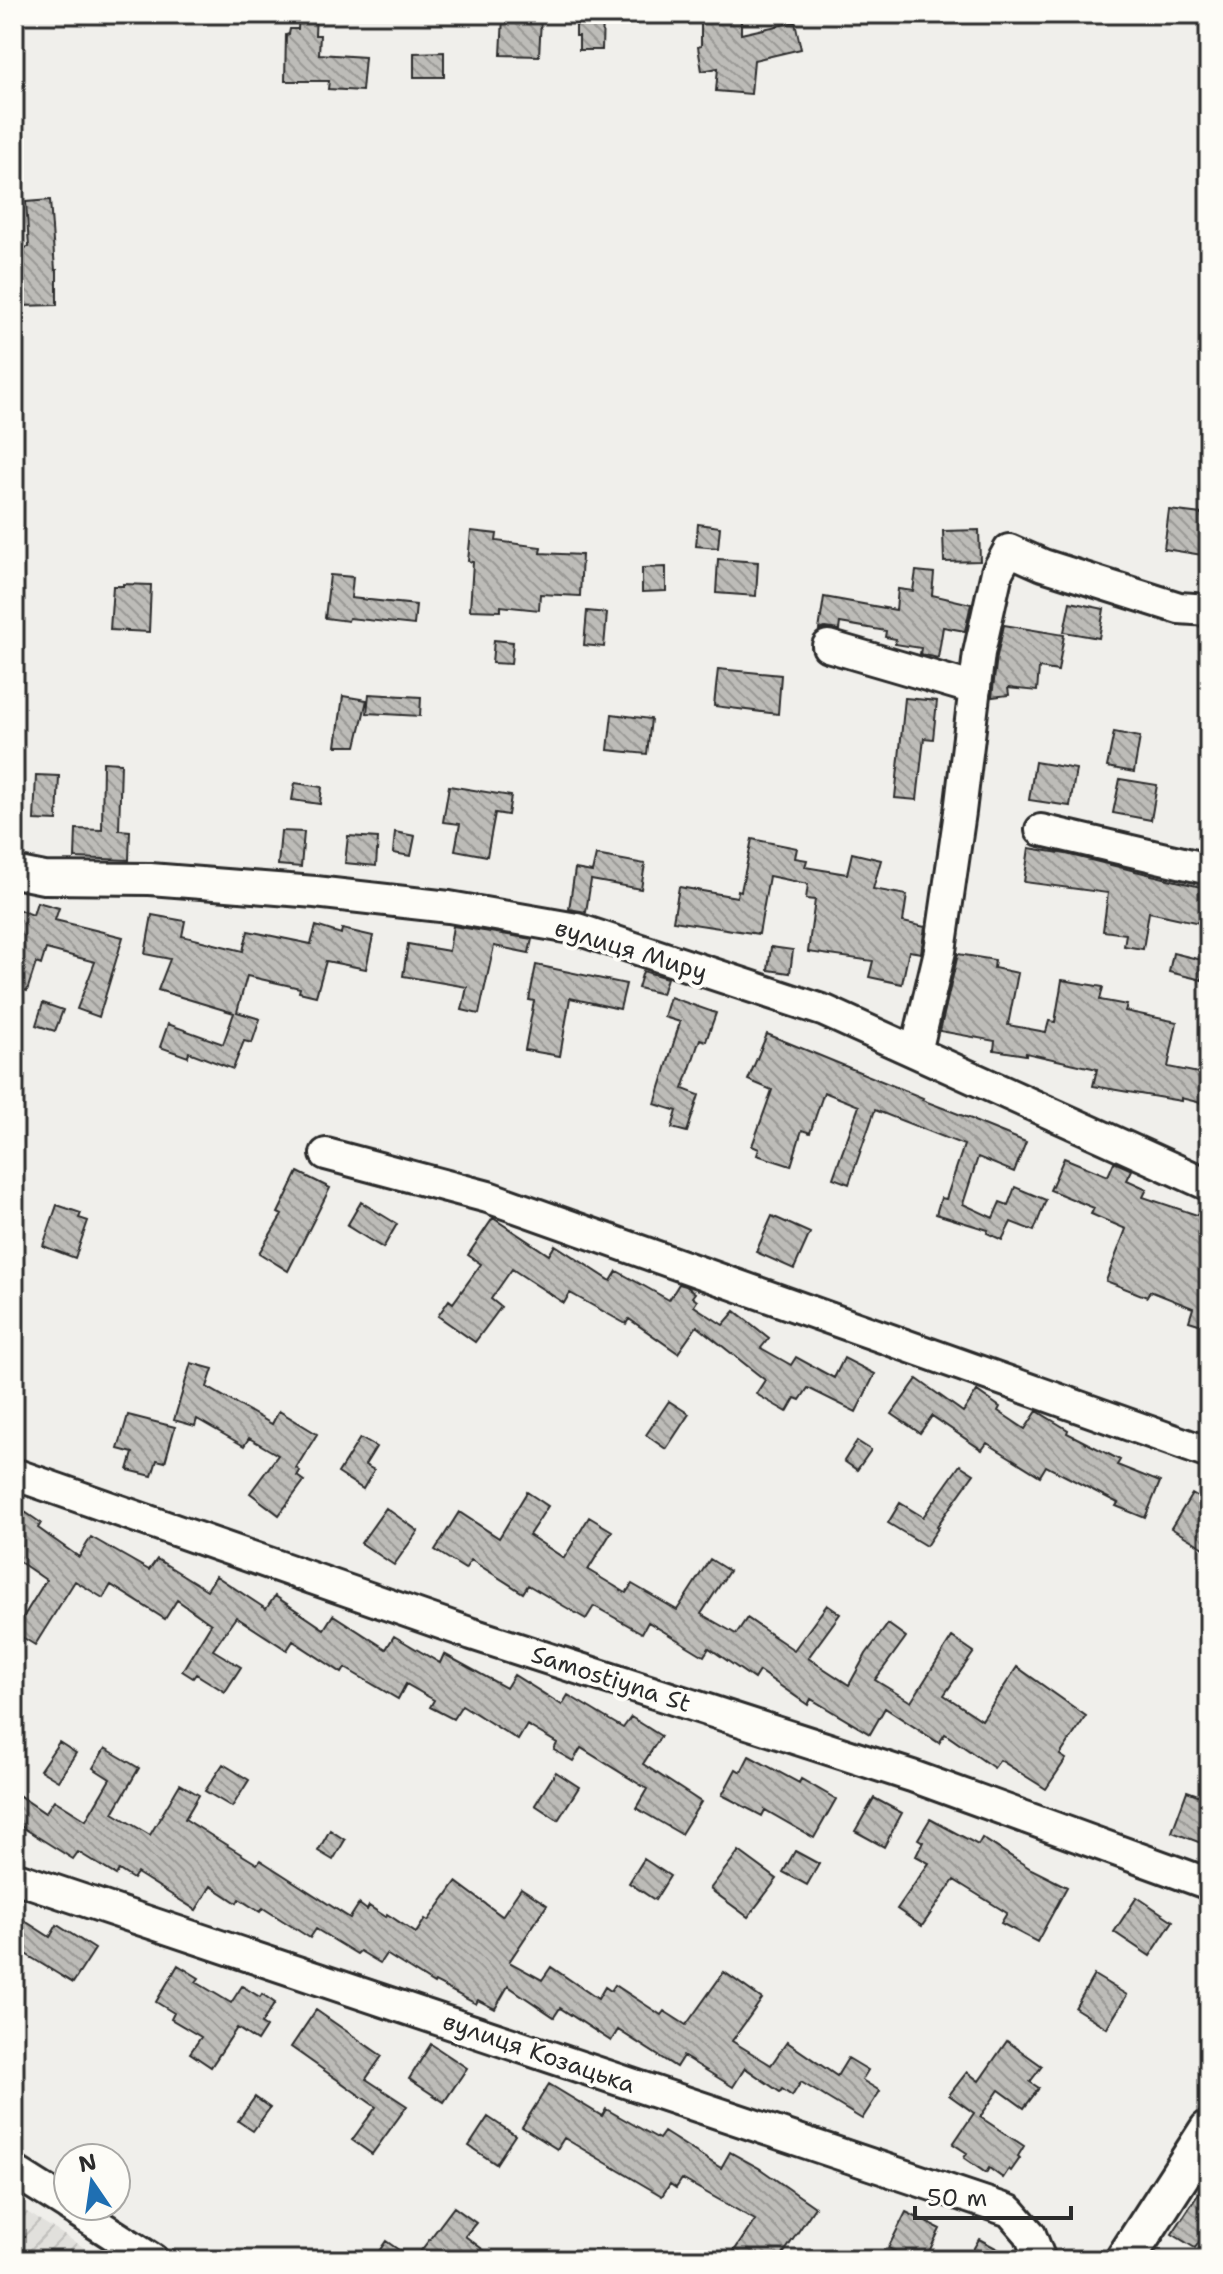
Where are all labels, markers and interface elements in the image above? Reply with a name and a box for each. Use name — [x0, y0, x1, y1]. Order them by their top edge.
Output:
street label: вулиця Миру — [551, 912, 711, 988]
street label: Samostiyna St — [527, 1638, 695, 1720]
street label: вулиця Козацька — [439, 2005, 639, 2101]
north arrow — [52, 2142, 132, 2222]
text: N — [76, 2147, 99, 2179]
scale bar — [915, 2170, 1071, 2220]
text: 50 m — [927, 2182, 987, 2214]

